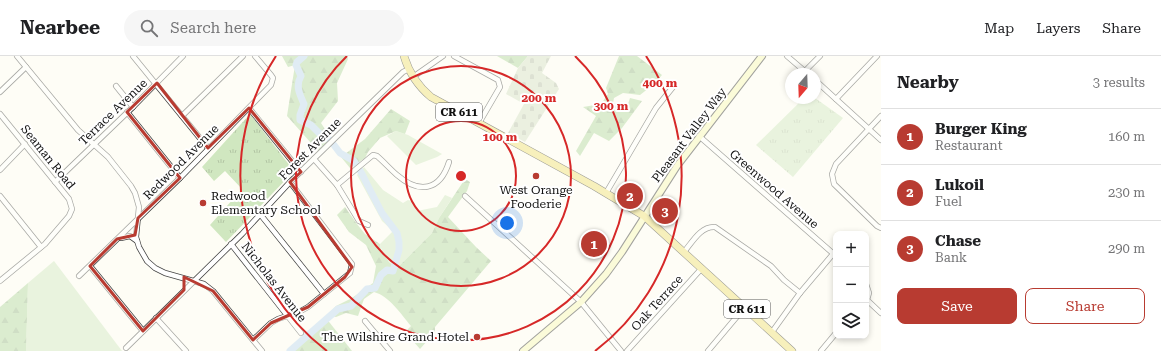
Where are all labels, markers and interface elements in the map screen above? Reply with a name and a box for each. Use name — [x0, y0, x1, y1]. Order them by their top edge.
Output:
search box — [124, 10, 404, 46]
text: Nearbee — [20, 16, 100, 39]
icon: search — [138, 17, 160, 39]
text: Search here — [170, 19, 256, 37]
text: Map — [984, 20, 1014, 36]
text: Layers — [1036, 20, 1080, 36]
text: Share — [1102, 20, 1141, 36]
north arrow — [785, 68, 821, 104]
text: Nearby — [897, 72, 959, 92]
text: 3 results — [1093, 75, 1145, 90]
street label: Terrace Avenue — [76, 76, 150, 148]
text: 400 m — [643, 76, 678, 90]
street label: Pleasant Valley Way — [649, 84, 730, 185]
text: 200 m — [522, 91, 557, 105]
text: 300 m — [594, 99, 629, 113]
road number: CR 611 — [436, 103, 482, 121]
street label: Forest Avenue — [276, 115, 344, 183]
text: Burger King — [935, 120, 1027, 138]
street label: Redwood Avenue — [140, 121, 222, 203]
street label: Seaman Road — [18, 122, 78, 192]
text: 1 — [906, 129, 914, 144]
text: 160 m — [1108, 129, 1145, 144]
text: 100 m — [483, 130, 518, 144]
text: Restaurant — [935, 138, 1003, 153]
street label: Greenwood Avenue — [727, 147, 822, 232]
centre of rings — [454, 169, 468, 183]
marker: West Orange Fooderie — [531, 171, 541, 181]
text: Lukoil — [935, 176, 984, 194]
pin: 2 — [617, 181, 643, 211]
place label: West Orange Fooderie — [499, 183, 573, 211]
text: 2 — [906, 185, 914, 200]
text: 230 m — [1108, 185, 1145, 200]
place label: Redwood Elementary School — [211, 189, 321, 217]
text: Fuel — [935, 194, 962, 209]
pin: 3 — [652, 196, 678, 226]
marker: Redwood Elementary School — [198, 198, 208, 208]
your location — [497, 213, 517, 233]
pin: 1 — [581, 229, 607, 259]
map controls — [833, 231, 869, 339]
button: + — [833, 231, 869, 267]
text: Chase — [935, 232, 981, 250]
street label: Nicholas Avenue — [239, 239, 310, 325]
text: 3 — [906, 241, 914, 256]
text: 290 m — [1108, 241, 1145, 256]
text: Bank — [935, 250, 967, 265]
button: − — [833, 267, 869, 303]
street label: Oak Terrace — [628, 272, 686, 334]
button: Save — [897, 288, 1017, 324]
button: Share — [1025, 288, 1145, 324]
road number: CR 611 — [724, 300, 770, 318]
button: layers — [833, 303, 869, 339]
place label: The Wilshire Grand Hotel — [321, 330, 469, 344]
marker: The Wilshire Grand Hotel — [472, 332, 482, 342]

